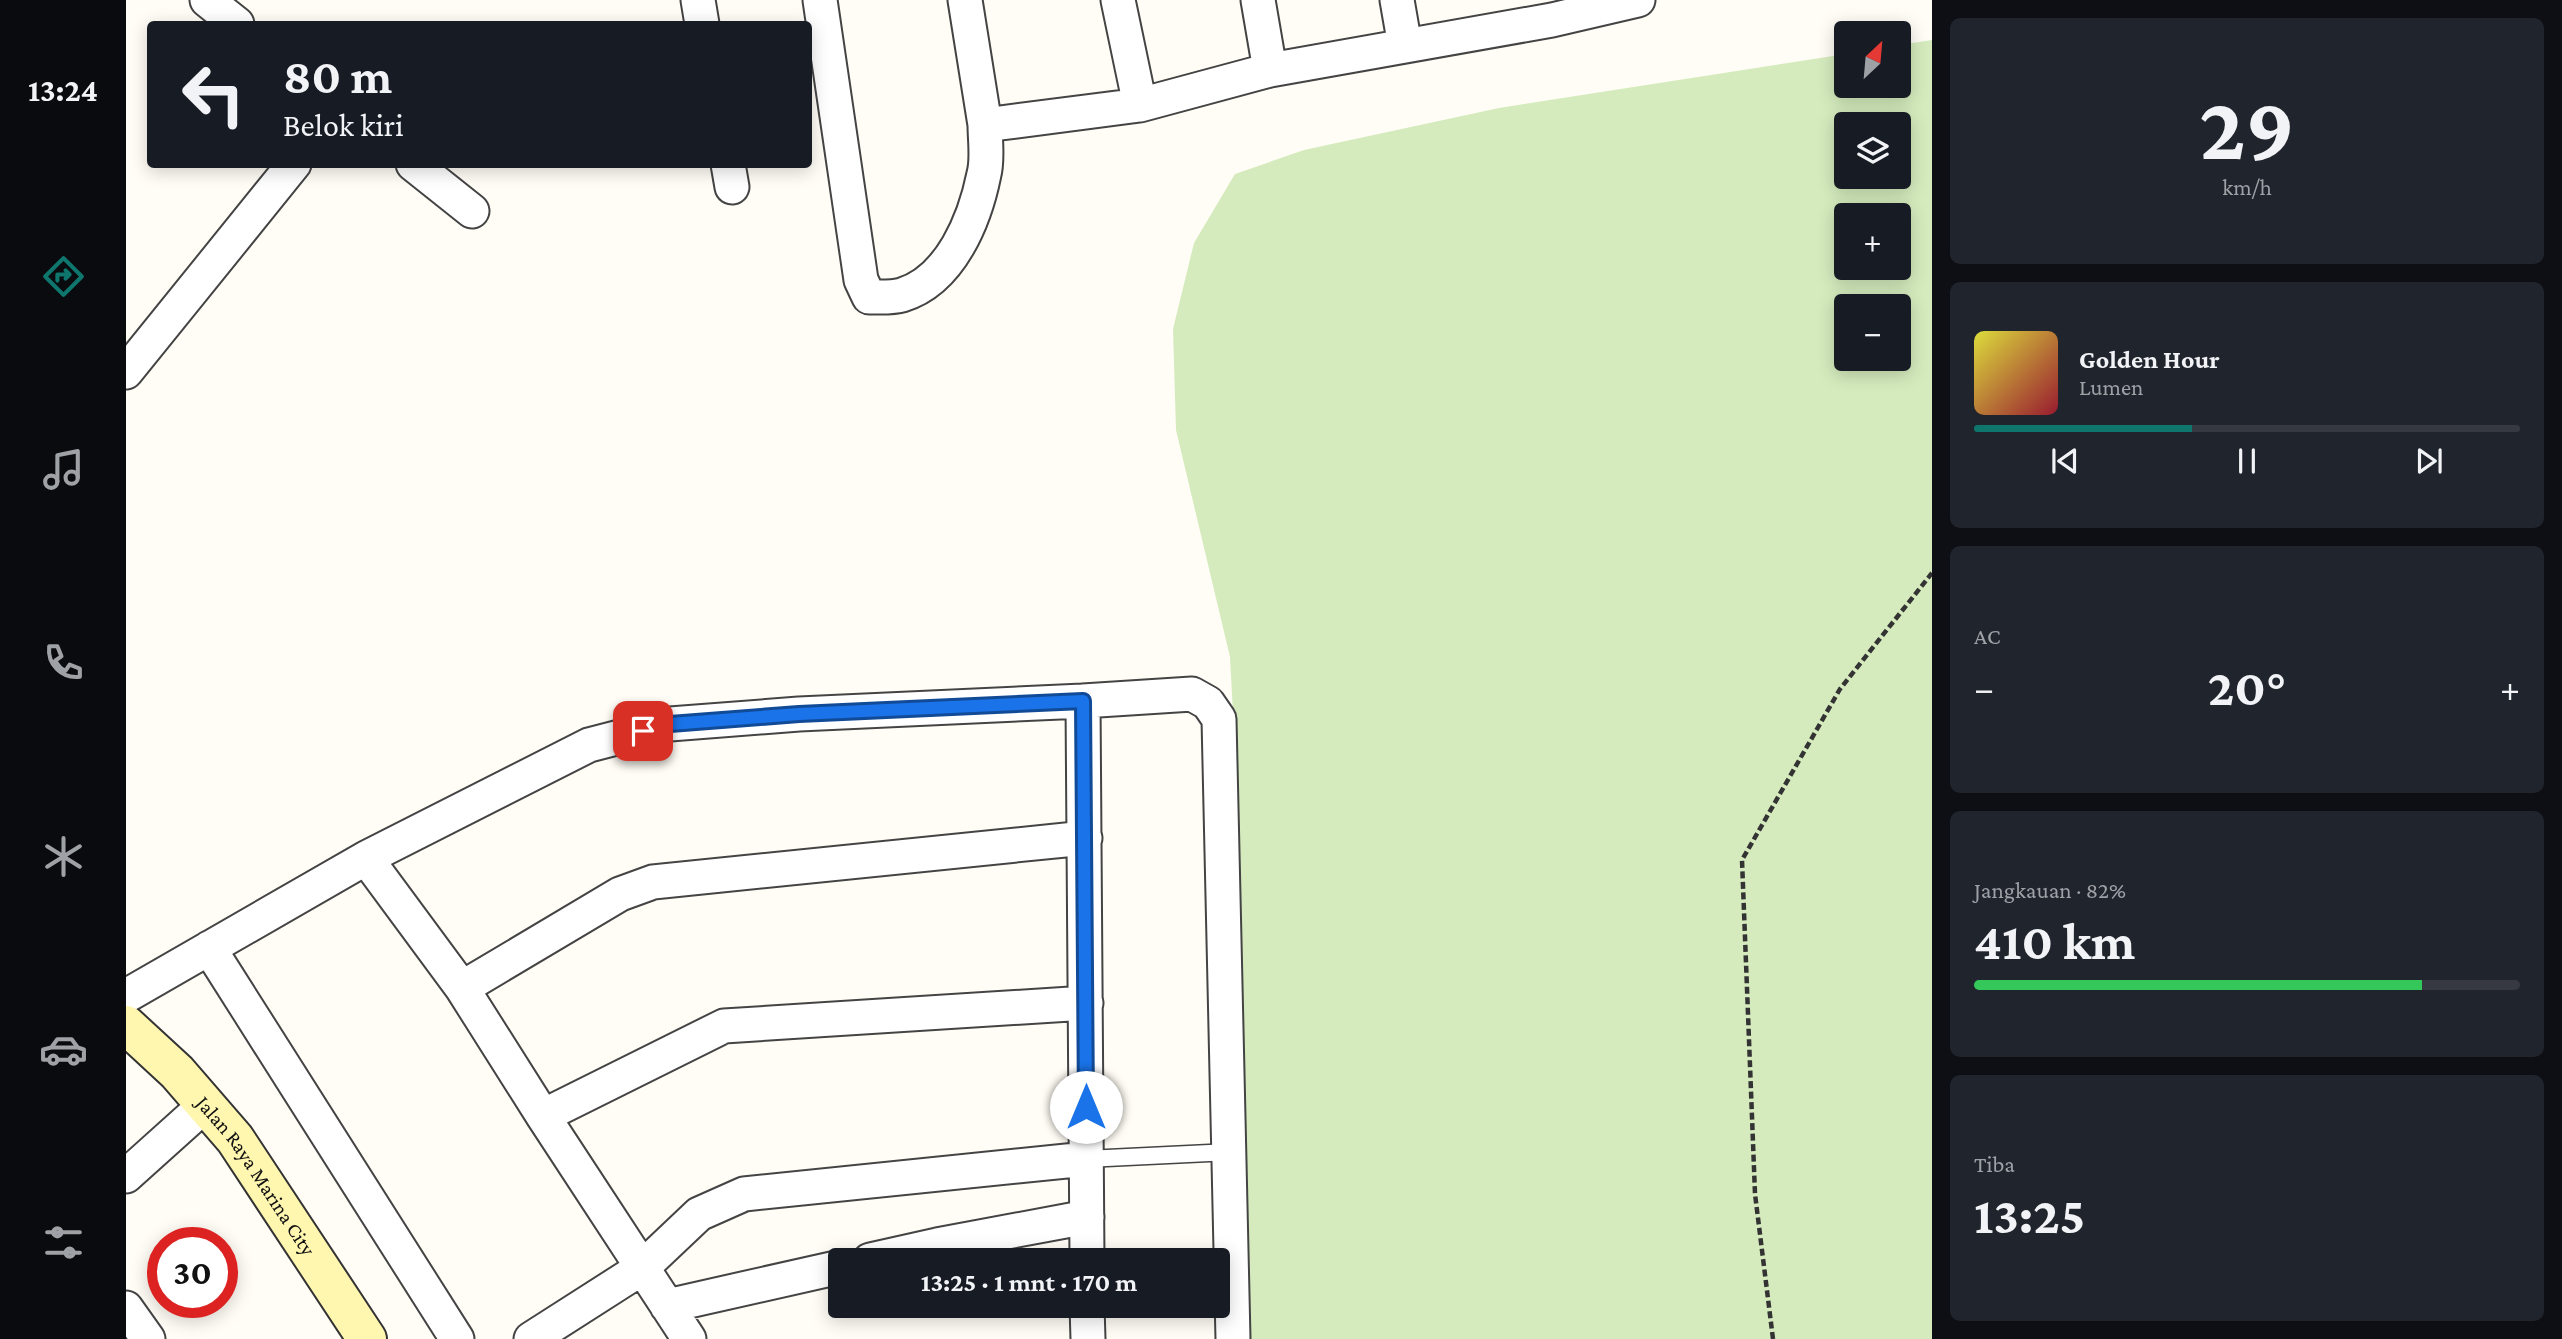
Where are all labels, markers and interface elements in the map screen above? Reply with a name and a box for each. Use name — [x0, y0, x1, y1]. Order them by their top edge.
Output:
north arrow — [1834, 21, 1911, 98]
map controls — [1834, 21, 1911, 371]
icon: left — [168, 49, 259, 140]
text: 80 m — [283, 49, 392, 104]
text: 13:24 — [28, 72, 98, 108]
text: 29 — [2199, 77, 2295, 179]
text: Belok kiri — [283, 107, 404, 143]
button: layers — [1834, 112, 1911, 189]
text: km/h — [2222, 174, 2272, 200]
button: + — [1834, 203, 1911, 280]
icon: directions — [39, 252, 88, 301]
button: − — [1834, 294, 1911, 371]
text: Golden Hour — [2079, 345, 2220, 374]
text: Lumen — [2079, 374, 2143, 400]
icon: previous — [2046, 442, 2084, 480]
icon: pause — [2228, 442, 2266, 480]
icon: next — [2410, 442, 2448, 480]
icon: music — [39, 445, 88, 494]
text: AC — [1974, 623, 2001, 649]
icon: phone — [39, 638, 88, 687]
text: 20° — [2208, 658, 2286, 716]
text: − — [1974, 667, 1994, 709]
text: + — [2500, 667, 2520, 709]
pin — [613, 701, 673, 761]
icon: arrive — [624, 712, 662, 750]
icon: climate — [39, 832, 88, 881]
text: Jangkauan · 82% — [1974, 877, 2126, 903]
text: 410 km — [1974, 912, 2135, 970]
icon: car — [39, 1025, 88, 1074]
position arrow — [1049, 1070, 1123, 1144]
street label: Jalan Raya Marina City — [190, 1089, 321, 1260]
text: Tiba — [1974, 1151, 2015, 1177]
text: 13:25 — [1974, 1186, 2085, 1244]
icon: filters — [39, 1218, 88, 1267]
speed limit sign: 30 — [147, 1227, 238, 1318]
text: 13:25 · 1 mnt · 170 m — [921, 1268, 1137, 1297]

